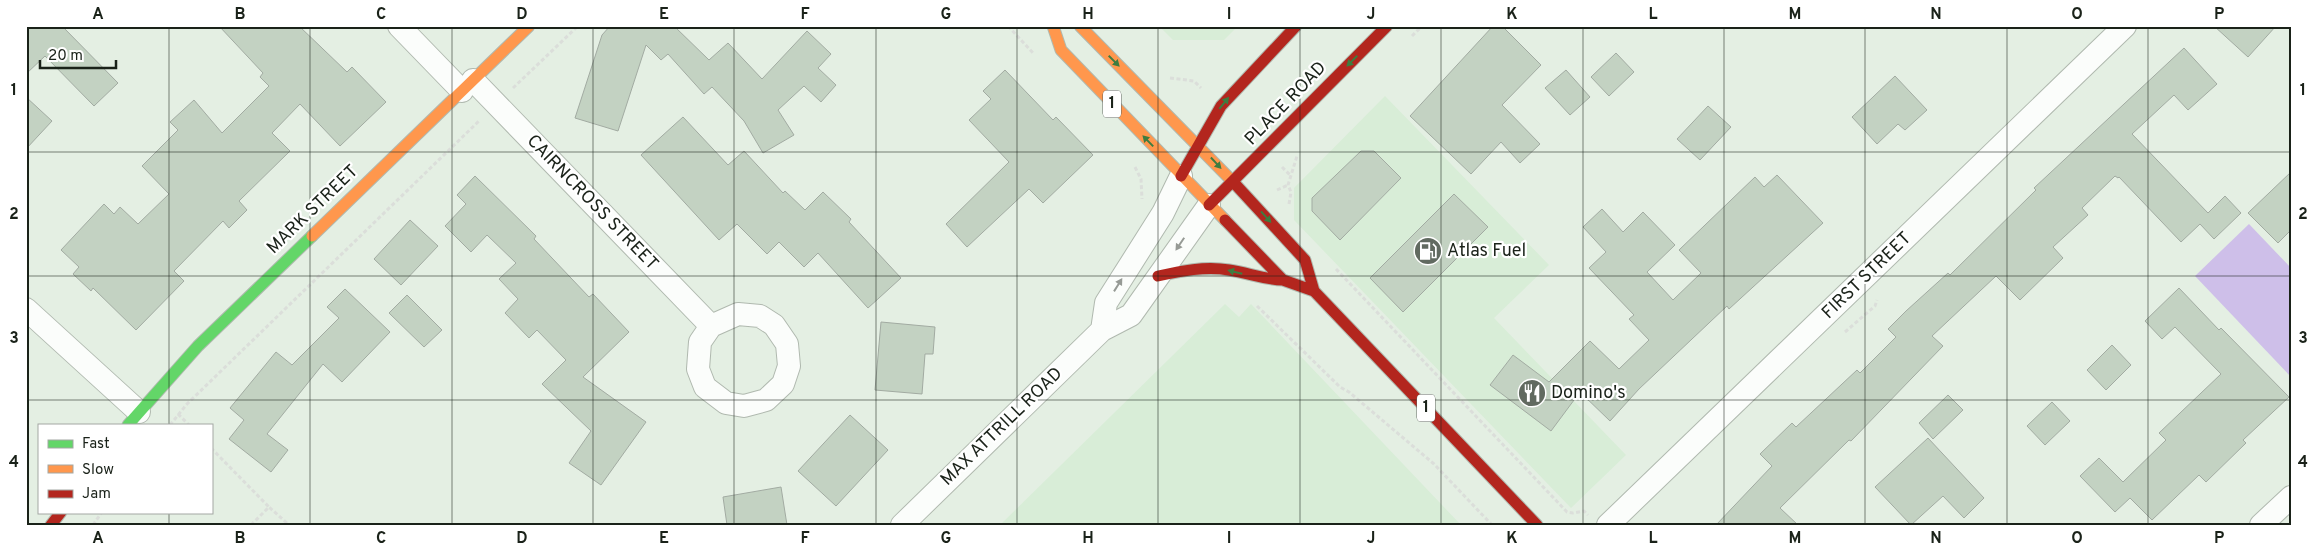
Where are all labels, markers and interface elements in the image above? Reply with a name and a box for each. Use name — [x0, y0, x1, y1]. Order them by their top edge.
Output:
text: A — [92, 5, 104, 25]
text: B — [234, 5, 246, 25]
text: C — [376, 5, 386, 25]
text: D — [516, 5, 528, 25]
text: E — [659, 5, 669, 25]
text: F — [800, 5, 810, 25]
text: G — [941, 5, 951, 25]
text: H — [1082, 5, 1094, 25]
text: I — [1227, 5, 1231, 25]
text: J — [1367, 5, 1375, 25]
text: K — [1506, 5, 1518, 25]
text: L — [1648, 5, 1658, 25]
text: M — [1789, 5, 1801, 25]
text: N — [1930, 5, 1942, 25]
text: O — [2071, 5, 2083, 25]
text: P — [2214, 5, 2224, 25]
scale bar — [40, 38, 116, 70]
text: 20 m — [48, 47, 83, 66]
one-way arrow — [1108, 54, 1120, 66]
one-way arrow — [1346, 55, 1358, 67]
street label: PLACE ROAD — [1240, 57, 1332, 151]
text: 1 — [11, 81, 17, 101]
text: 1 — [2300, 81, 2306, 101]
road number: 1 — [1103, 90, 1121, 118]
one-way arrow — [1218, 97, 1229, 110]
street label: CAIRNCROSS STREET — [521, 130, 663, 276]
one-way arrow — [1142, 135, 1154, 147]
one-way arrow — [1210, 157, 1222, 169]
street label: MARK STREET — [262, 160, 364, 260]
text: 2 — [9, 205, 19, 225]
text: 2 — [2298, 205, 2308, 225]
one-way arrow — [1260, 211, 1272, 223]
street label: FIRST STREET — [1817, 227, 1917, 325]
fuel station icon: Atlas Fuel — [1413, 236, 1443, 266]
one-way arrow — [1175, 237, 1184, 251]
place label: Atlas Fuel — [1447, 240, 1526, 263]
one-way arrow — [1227, 268, 1242, 276]
one-way arrow — [1113, 278, 1122, 291]
text: 3 — [9, 329, 19, 349]
text: 3 — [2298, 329, 2308, 349]
street label: MAX ATTRILL ROAD — [936, 363, 1068, 491]
restaurant icon: Domino's — [1517, 378, 1547, 408]
place label: Domino's — [1551, 382, 1626, 405]
road number: 1 — [1417, 394, 1435, 422]
legend — [38, 424, 212, 514]
text: Fast — [82, 435, 110, 454]
text: 4 — [9, 453, 19, 473]
text: 4 — [2298, 453, 2308, 473]
text: Slow — [82, 461, 114, 480]
text: Jam — [82, 485, 111, 504]
text: A — [92, 529, 104, 549]
text: B — [234, 529, 246, 549]
text: C — [376, 529, 386, 549]
text: D — [516, 529, 528, 549]
text: E — [659, 529, 669, 549]
text: F — [800, 529, 810, 549]
text: G — [941, 529, 951, 549]
text: H — [1082, 529, 1094, 549]
text: I — [1227, 529, 1231, 549]
text: J — [1367, 529, 1375, 549]
text: K — [1506, 529, 1518, 549]
text: L — [1648, 529, 1658, 549]
text: M — [1789, 529, 1801, 549]
text: N — [1930, 529, 1942, 549]
text: O — [2071, 529, 2083, 549]
text: P — [2214, 529, 2224, 549]

